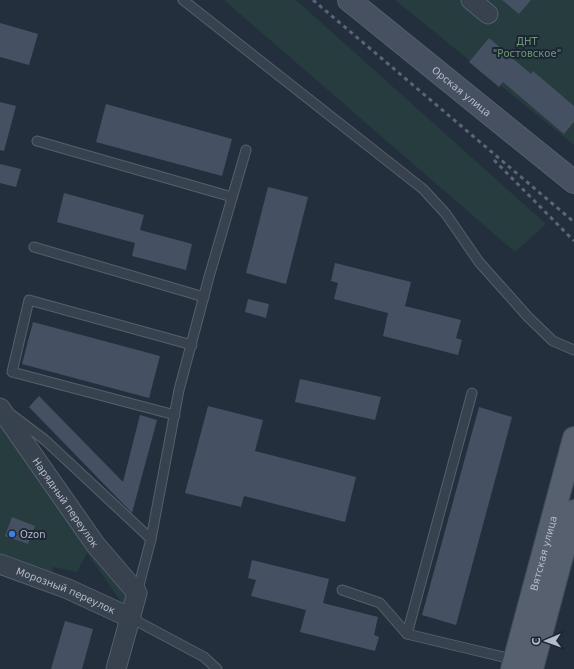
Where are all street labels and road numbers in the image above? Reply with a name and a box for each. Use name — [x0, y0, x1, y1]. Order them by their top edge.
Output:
street label: Орская улица — [430, 64, 494, 118]
street label: Нарядный переулок — [31, 455, 101, 549]
street label: Вятская улица — [528, 514, 558, 592]
street label: Морозный переулок — [15, 565, 117, 616]

